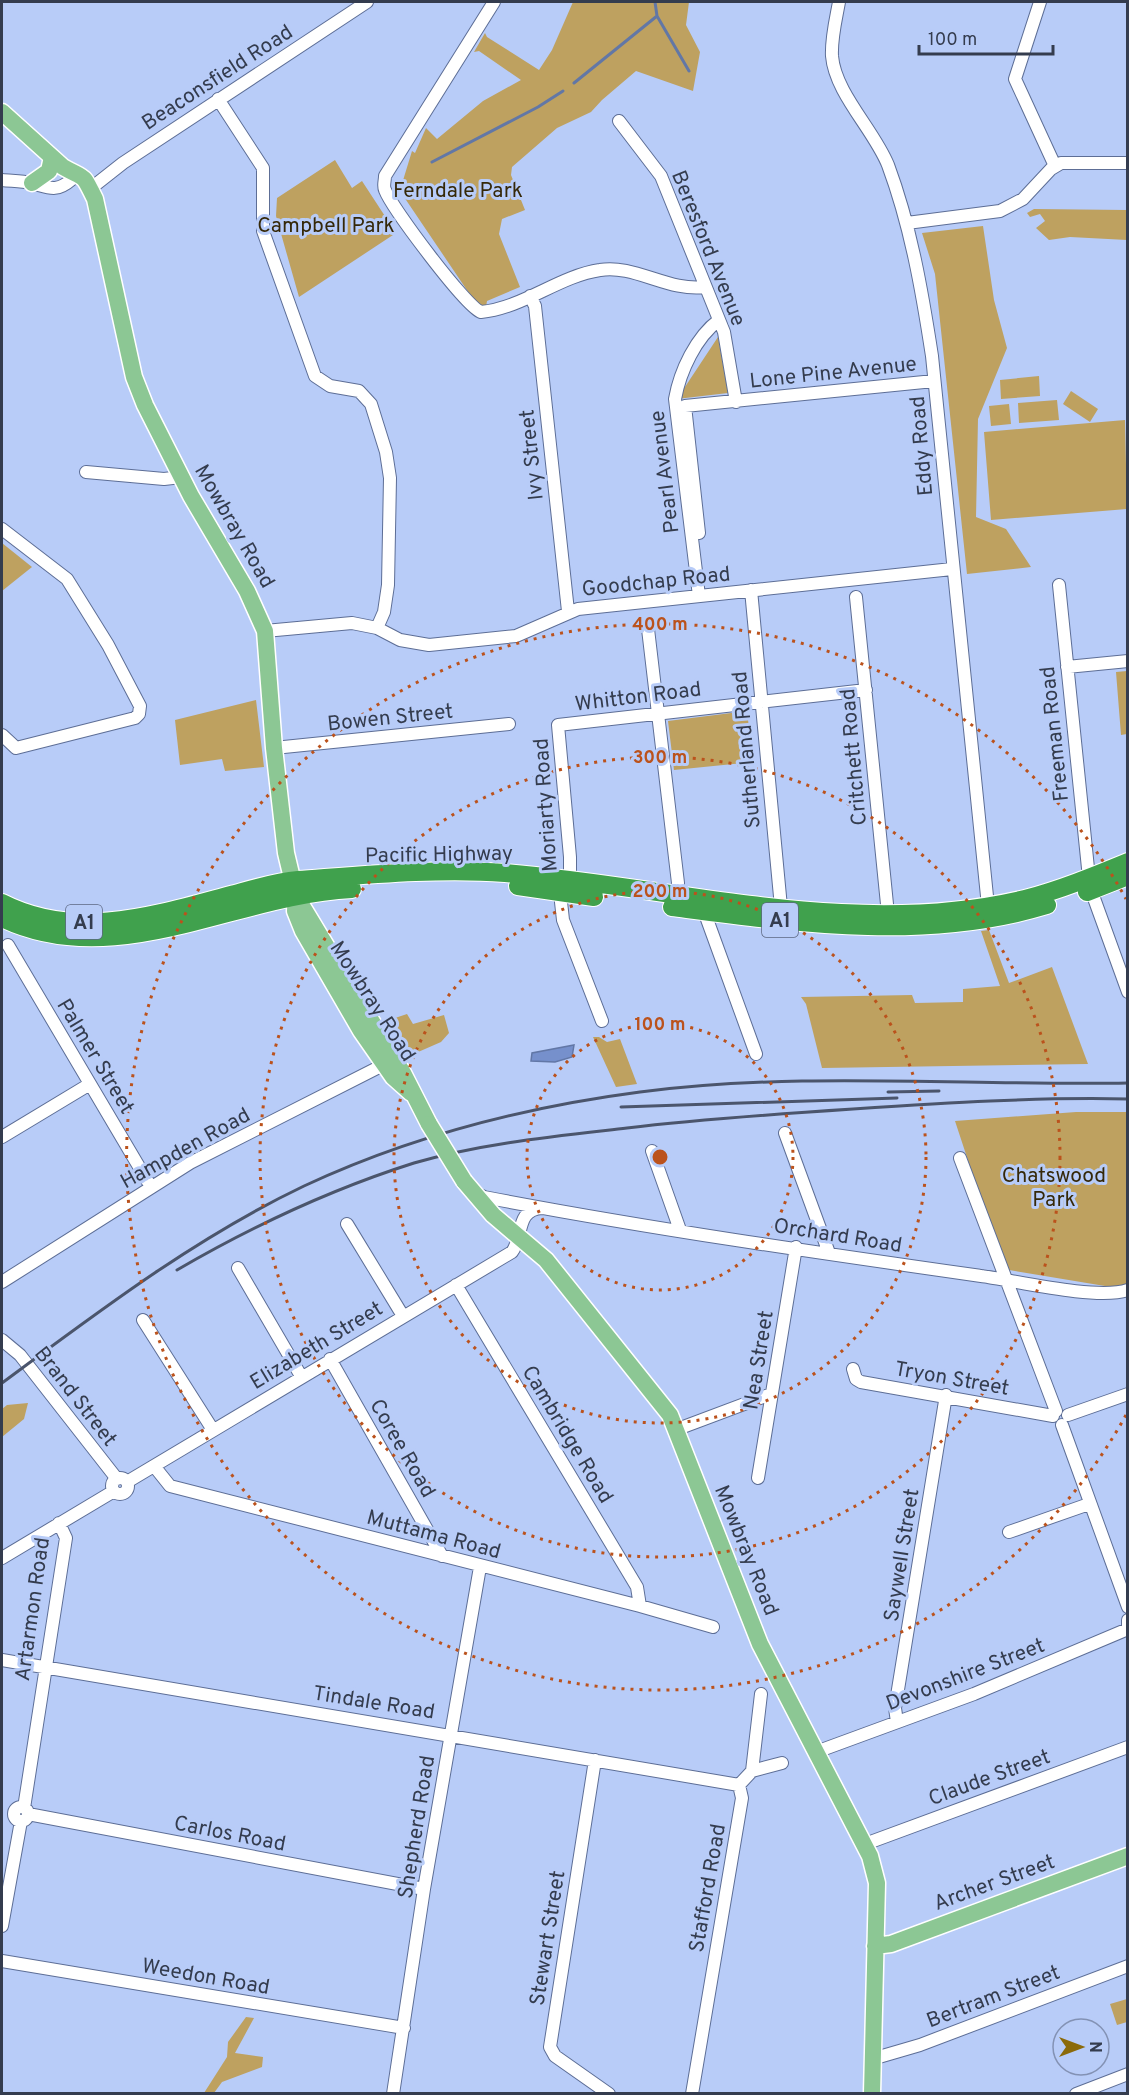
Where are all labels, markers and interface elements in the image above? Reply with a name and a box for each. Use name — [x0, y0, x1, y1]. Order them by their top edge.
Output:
scale bar — [919, 18, 1052, 56]
street label: Beaconsfield Road — [137, 19, 298, 137]
text: 100 m — [928, 29, 977, 52]
street label: Beresford Avenue — [664, 167, 751, 330]
park label: Ferndale Park — [393, 178, 523, 205]
park label: Campbell Park — [257, 213, 395, 240]
street label: Lone Pine Avenue — [748, 351, 918, 396]
street label: Eddy Road — [905, 395, 940, 497]
street label: Ivy Street — [514, 408, 551, 502]
street label: Pearl Avenue — [645, 409, 686, 535]
street label: Mowbray Road — [187, 460, 280, 593]
street label: Goodchap Road — [580, 561, 732, 604]
text: 400 m — [632, 614, 688, 637]
street label: Freeman Road — [1035, 665, 1076, 803]
street label: Sutherland Road — [727, 670, 768, 830]
street label: Whitton Road — [573, 676, 703, 719]
street label: Critchett Road — [835, 687, 874, 827]
street label: Bowen Street — [326, 698, 454, 739]
street label: Moriarty Road — [528, 737, 565, 873]
text: 300 m — [633, 747, 687, 770]
street label: Pacific Highway — [365, 841, 513, 870]
text: 200 m — [632, 881, 688, 904]
road number: A1 — [762, 903, 798, 937]
road number: A1 — [66, 905, 102, 939]
street label: Mowbray Road — [323, 936, 421, 1067]
street label: Palmer Street — [50, 994, 140, 1119]
text: 100 m — [634, 1014, 686, 1037]
street label: Hampden Road — [116, 1103, 255, 1196]
centre of rings — [650, 1147, 670, 1167]
park label: Chatswood Park — [1002, 1163, 1106, 1214]
street label: Orchard Road — [772, 1213, 904, 1260]
street label: Elizabeth Street — [245, 1296, 388, 1397]
street label: Nea Street — [738, 1309, 781, 1412]
street label: Brand Street — [27, 1342, 122, 1452]
street label: Tryon Street — [892, 1356, 1011, 1403]
street label: Cambridge Road — [515, 1361, 618, 1509]
street label: Coree Road — [363, 1395, 441, 1503]
street label: Mowbray Road — [707, 1481, 784, 1620]
street label: Saywell Street — [879, 1487, 926, 1624]
street label: Muttama Road — [364, 1505, 504, 1566]
street label: Artarmon Road — [10, 1536, 57, 1683]
street label: Devonshire Street — [882, 1633, 1049, 1718]
street label: Tindale Road — [311, 1681, 437, 1726]
street label: Claude Street — [925, 1744, 1054, 1813]
street label: Shepherd Road — [393, 1754, 442, 1901]
street label: Carlos Road — [171, 1810, 288, 1859]
street label: Stafford Road — [684, 1822, 733, 1955]
street label: Archer Street — [930, 1849, 1059, 1918]
street label: Stewart Street — [524, 1869, 572, 2008]
street label: Weedon Road — [140, 1953, 272, 2002]
street label: Bertram Street — [923, 1960, 1064, 2035]
north arrow — [1051, 2017, 1111, 2077]
text: N — [1084, 2041, 1104, 2053]

